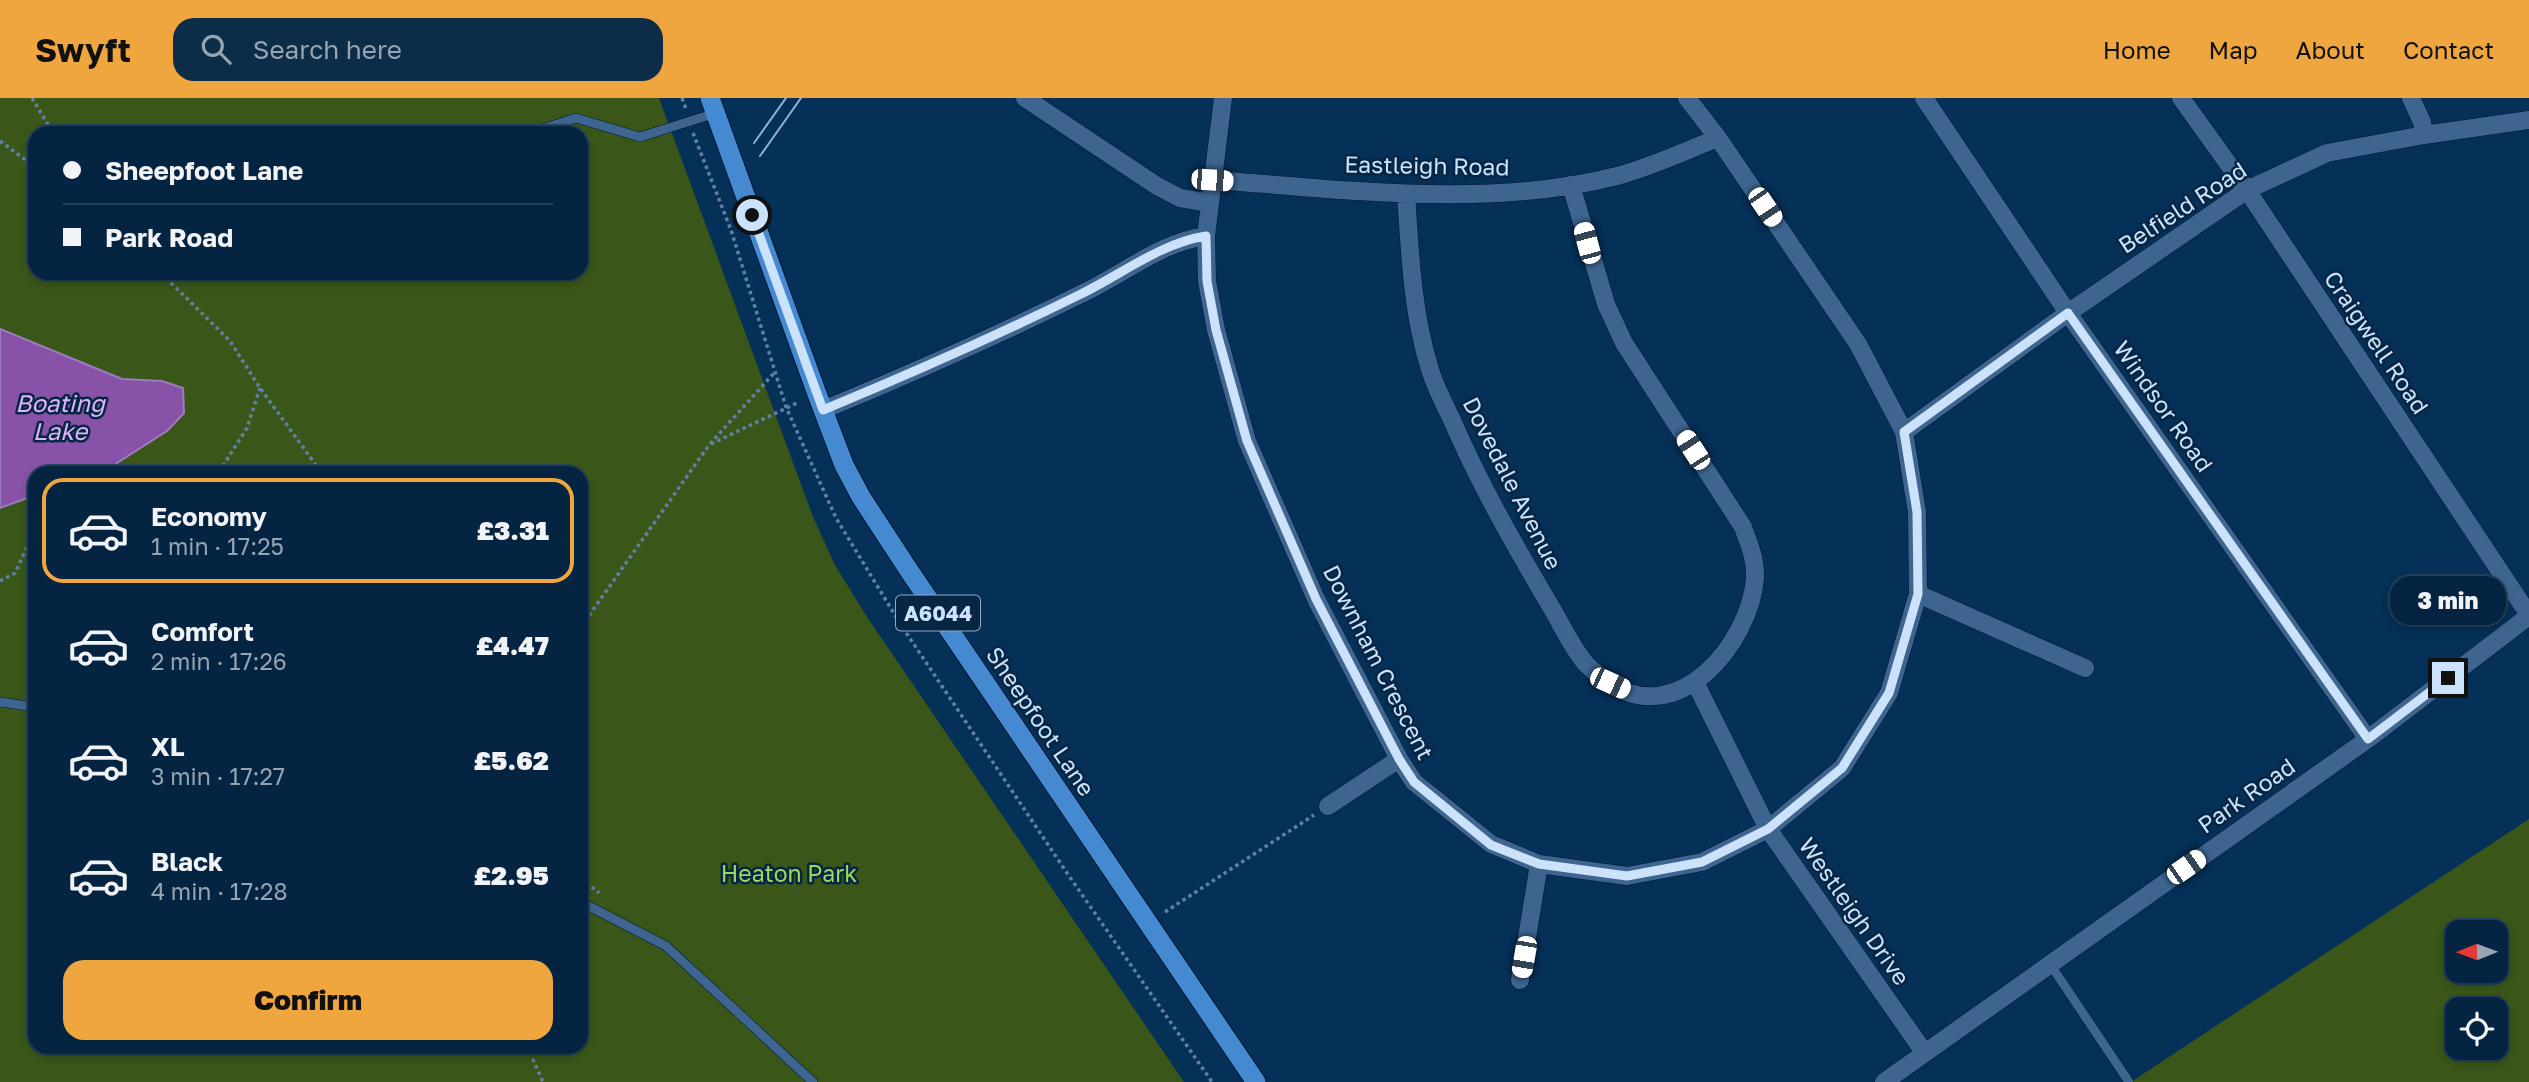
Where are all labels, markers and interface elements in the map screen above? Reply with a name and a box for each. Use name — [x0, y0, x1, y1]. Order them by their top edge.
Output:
search box — [173, 18, 663, 81]
text: Swyft — [35, 30, 131, 69]
icon: search — [197, 30, 235, 68]
text: Search here — [253, 34, 402, 65]
text: Home — [2103, 35, 2171, 64]
text: Map — [2209, 35, 2258, 64]
text: About — [2296, 35, 2365, 64]
text: Contact — [2403, 35, 2494, 64]
street label: Eastleigh Road — [1344, 150, 1510, 180]
text: Sheepfoot Lane — [105, 155, 303, 186]
street label: Belfield Road — [2113, 155, 2251, 259]
car — [1191, 168, 1234, 192]
car — [1745, 184, 1786, 230]
route start — [736, 199, 768, 231]
car — [1572, 220, 1603, 266]
text: Park Road — [105, 222, 233, 253]
street label: Craigwell Road — [2319, 265, 2435, 419]
street label: Windsor Road — [2108, 335, 2220, 477]
water label: Boating Lake — [15, 388, 107, 445]
street label: Dovedale Avenue — [1457, 392, 1569, 574]
car — [1673, 427, 1714, 473]
icon: car — [67, 499, 130, 562]
text: Economy — [151, 501, 267, 532]
text: £3.31 — [477, 515, 549, 546]
text: 1 min · 17:25 — [151, 532, 284, 560]
street label: Downham Crescent — [1318, 560, 1440, 764]
callout: 3 min — [2390, 576, 2506, 626]
text: 3 min — [2418, 586, 2478, 614]
road number: A6044 — [896, 596, 980, 630]
icon: car — [67, 614, 130, 677]
text: Comfort — [151, 616, 254, 647]
text: £4.47 — [476, 630, 549, 661]
street label: Sheepfoot Lane — [981, 641, 1101, 801]
text: 2 min · 17:26 — [151, 647, 287, 675]
route end — [2432, 662, 2464, 694]
car — [1587, 665, 1634, 701]
icon: car — [67, 729, 130, 792]
text: XL — [151, 731, 185, 762]
text: £5.62 — [474, 745, 549, 776]
street label: Park Road — [2192, 751, 2300, 839]
text: 3 min · 17:27 — [151, 762, 285, 790]
street label: Westleigh Drive — [1794, 832, 1916, 990]
icon: car — [67, 844, 130, 907]
text: Black — [151, 846, 223, 877]
car — [2163, 846, 2210, 888]
park label: Heaton Park — [721, 859, 857, 887]
text: £2.95 — [474, 860, 549, 891]
text: 4 min · 17:28 — [151, 877, 287, 905]
north arrow — [2445, 920, 2508, 984]
map controls — [2445, 920, 2508, 1060]
car — [1511, 934, 1538, 980]
button: Confirm — [63, 960, 553, 1040]
button: locate — [2445, 997, 2508, 1060]

